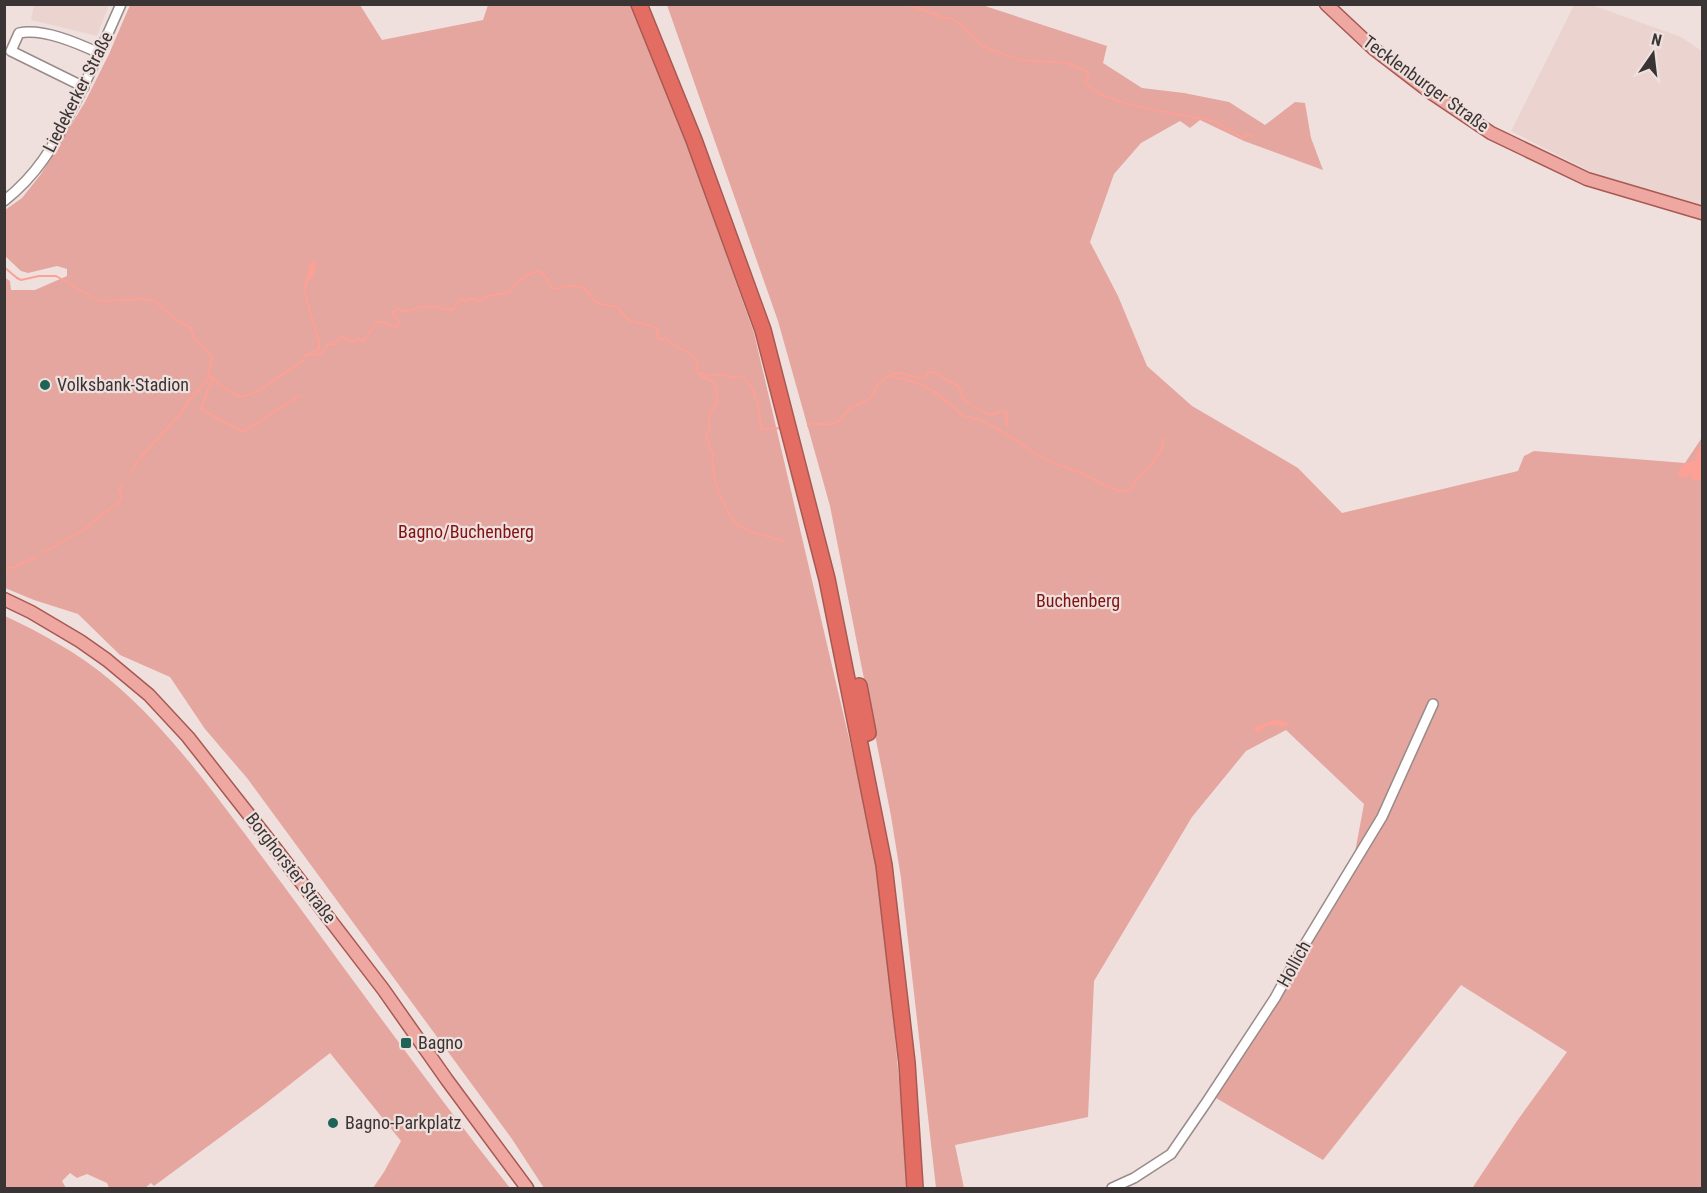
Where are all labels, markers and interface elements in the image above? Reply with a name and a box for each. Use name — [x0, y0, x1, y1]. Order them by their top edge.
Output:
north arrow — [1623, 24, 1683, 84]
street label: Liedekerker Straße — [38, 28, 117, 156]
text: N — [1649, 30, 1664, 50]
street label: Tecklenburger Straße — [1359, 31, 1493, 136]
place label: Volksbank-Stadion — [57, 374, 189, 395]
marker: Volksbank-Stadion — [38, 378, 52, 392]
park label: Bagno/Buchenberg — [398, 521, 534, 542]
park label: Buchenberg — [1036, 590, 1120, 611]
street label: Borghorster Straße — [242, 808, 341, 927]
street label: Hollich — [1272, 937, 1315, 991]
place label: Bagno — [418, 1032, 463, 1053]
marker: Bagno — [399, 1036, 413, 1050]
place label: Bagno-Parkplatz — [345, 1112, 462, 1133]
marker: Bagno-Parkplatz — [326, 1116, 340, 1130]

